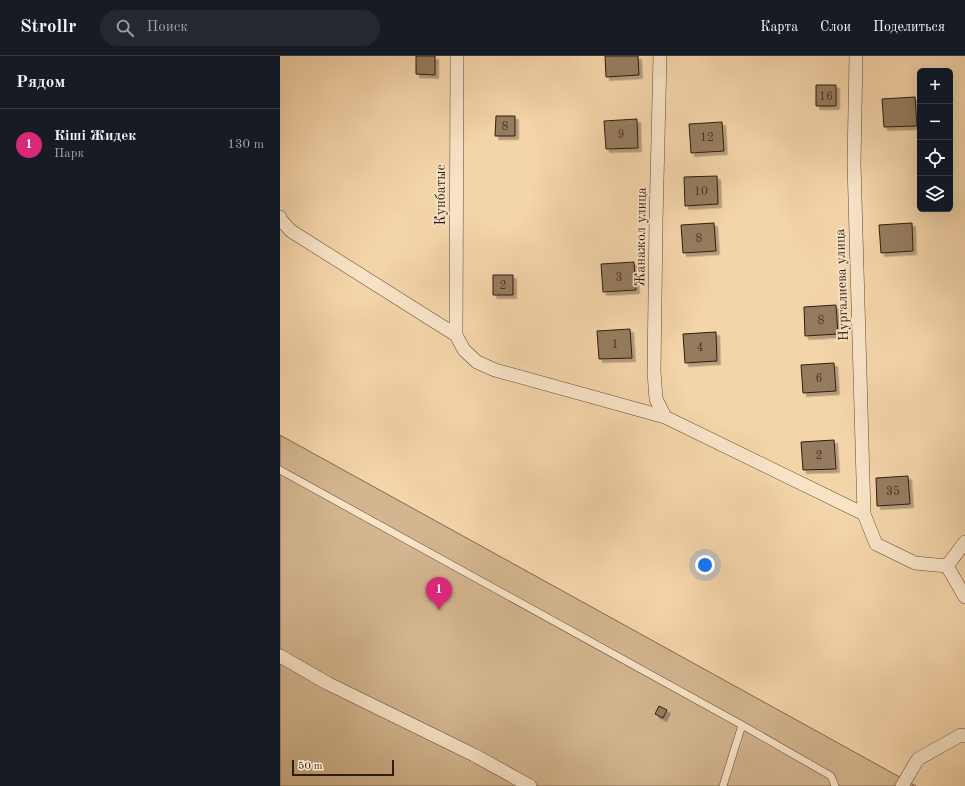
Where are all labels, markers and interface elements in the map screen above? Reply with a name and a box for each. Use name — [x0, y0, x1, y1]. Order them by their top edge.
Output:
search box — [100, 10, 380, 46]
icon: search — [114, 17, 136, 39]
text: Strollr — [20, 18, 76, 37]
text: Поиск — [146, 20, 188, 35]
text: Карта — [760, 20, 798, 34]
text: Слои — [820, 20, 851, 34]
text: Поделиться — [873, 20, 945, 34]
map controls — [917, 68, 953, 212]
button: + — [917, 68, 953, 104]
text: Рядом — [16, 74, 65, 91]
house number: 16 — [819, 91, 833, 103]
button: − — [917, 104, 953, 140]
house number: 8 — [502, 121, 509, 133]
text: Кіші Жидек — [54, 129, 136, 144]
house number: 9 — [618, 129, 624, 141]
house number: 12 — [700, 132, 714, 144]
text: 1 — [25, 138, 33, 151]
text: 130 m — [227, 138, 264, 151]
button: locate — [917, 140, 953, 176]
text: Парк — [54, 147, 84, 160]
street label: Кунбатыс — [434, 164, 448, 226]
button: layers — [917, 176, 953, 212]
house number: 10 — [694, 186, 708, 198]
street label: Жанажол улица — [633, 187, 649, 287]
street label: Нургалиева улица — [833, 228, 851, 342]
house number: 8 — [696, 233, 703, 245]
house number: 3 — [616, 272, 622, 284]
house number: 2 — [500, 280, 506, 292]
house number: 8 — [818, 315, 825, 327]
house number: 1 — [612, 339, 618, 351]
house number: 4 — [697, 342, 704, 354]
house number: 6 — [816, 373, 823, 385]
house number: 2 — [816, 450, 822, 462]
house number: 35 — [886, 485, 900, 498]
your location — [695, 555, 715, 575]
pin: 1 — [426, 577, 452, 610]
scale bar — [292, 758, 394, 777]
text: 50 m — [298, 761, 323, 772]

